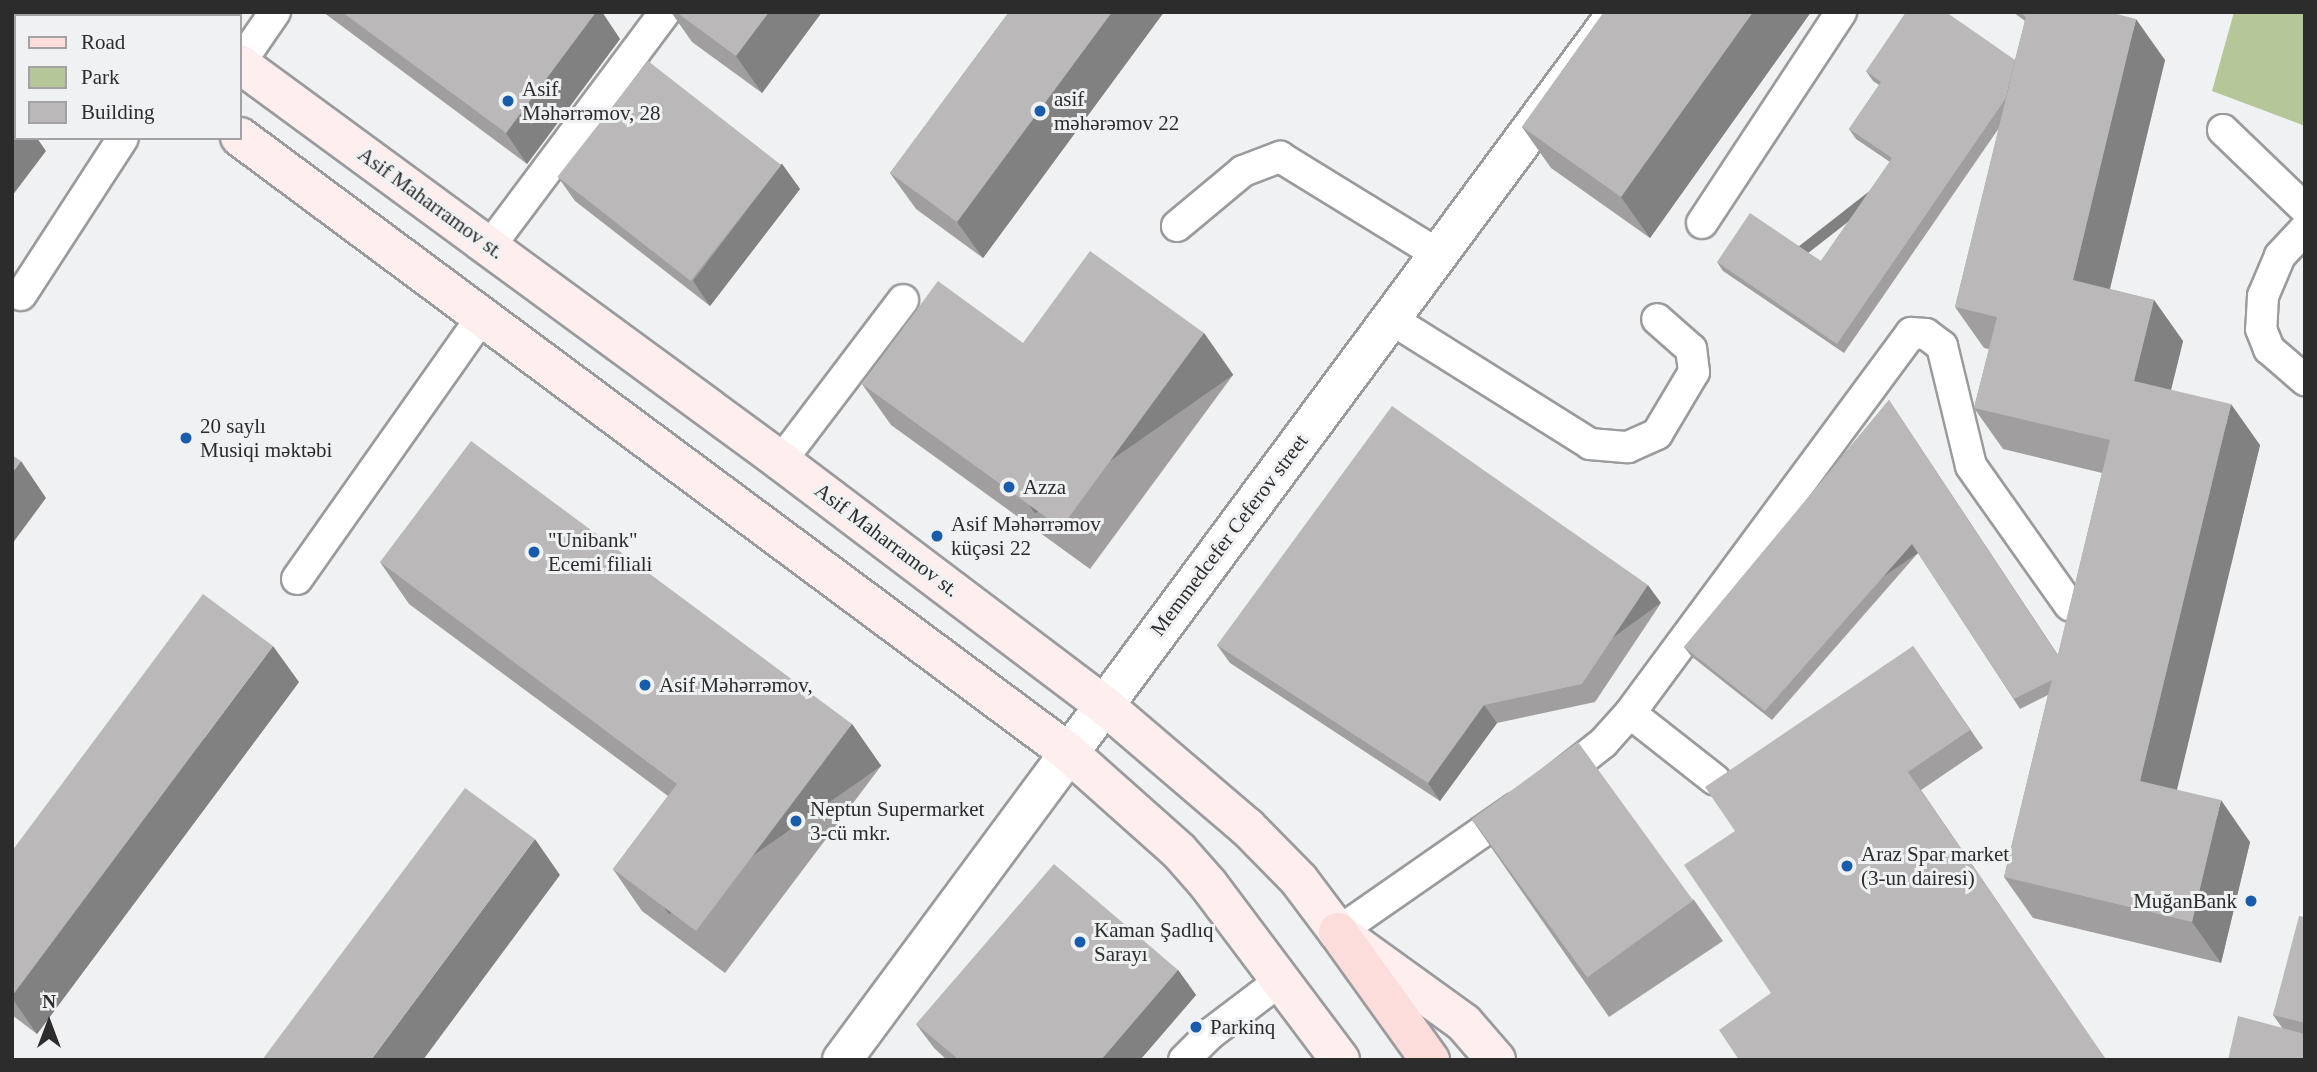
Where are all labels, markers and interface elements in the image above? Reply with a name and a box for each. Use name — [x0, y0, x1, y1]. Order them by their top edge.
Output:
legend — [14, 14, 242, 140]
text: Road — [81, 30, 125, 54]
text: Park — [81, 65, 120, 89]
place label: Asif Məhərrəmov, 28 — [522, 76, 661, 126]
place label: asif məhərəmov 22 — [1054, 86, 1179, 136]
marker: Asif Məhərrəmov, 28 — [500, 93, 516, 109]
text: Building — [81, 100, 155, 124]
marker: asif məhərəmov 22 — [1032, 103, 1048, 119]
street label: Asif Maharramov st. — [353, 142, 509, 264]
place label: 20 saylı Musiqi məktəbi — [200, 413, 332, 463]
street label: Memmedcefer Cefеrov street — [1145, 429, 1313, 641]
marker: 20 saylı Musiqi məktəbi — [178, 430, 194, 446]
place label: Azza — [1023, 474, 1066, 500]
street label: Asif Maharramov st. — [810, 477, 964, 603]
marker: Azza — [1001, 479, 1017, 495]
place label: Asif Məhərrəmov küçəsi 22 — [951, 511, 1101, 561]
place label: "Unibank" Ecemi filiali — [548, 527, 652, 577]
marker: Asif Məhərrəmov küçəsi 22 — [929, 528, 945, 544]
marker: "Unibank" Ecemi filiali — [526, 544, 542, 560]
place label: Asif Məhərrəmov, — [659, 672, 813, 698]
marker: Asif Məhərrəmov, — [637, 677, 653, 693]
place label: Neptun Supermarket 3-cü mkr. — [810, 796, 984, 846]
marker: Neptun Supermarket 3-cü mkr. — [788, 813, 804, 829]
place label: Araz Spar market (3-un dairesi) — [1861, 841, 2009, 891]
marker: Araz Spar market (3-un dairesi) — [1839, 858, 1855, 874]
place label: MuğanBank — [2133, 888, 2237, 914]
marker: MuğanBank — [2243, 893, 2259, 909]
place label: Kaman Şadlıq Sarayı — [1094, 917, 1214, 967]
marker: Kaman Şadlıq Sarayı — [1072, 934, 1088, 950]
north arrow — [14, 988, 84, 1058]
text: N — [42, 991, 56, 1012]
place label: Parkinq — [1210, 1014, 1275, 1040]
marker: Parkinq — [1188, 1019, 1204, 1035]

